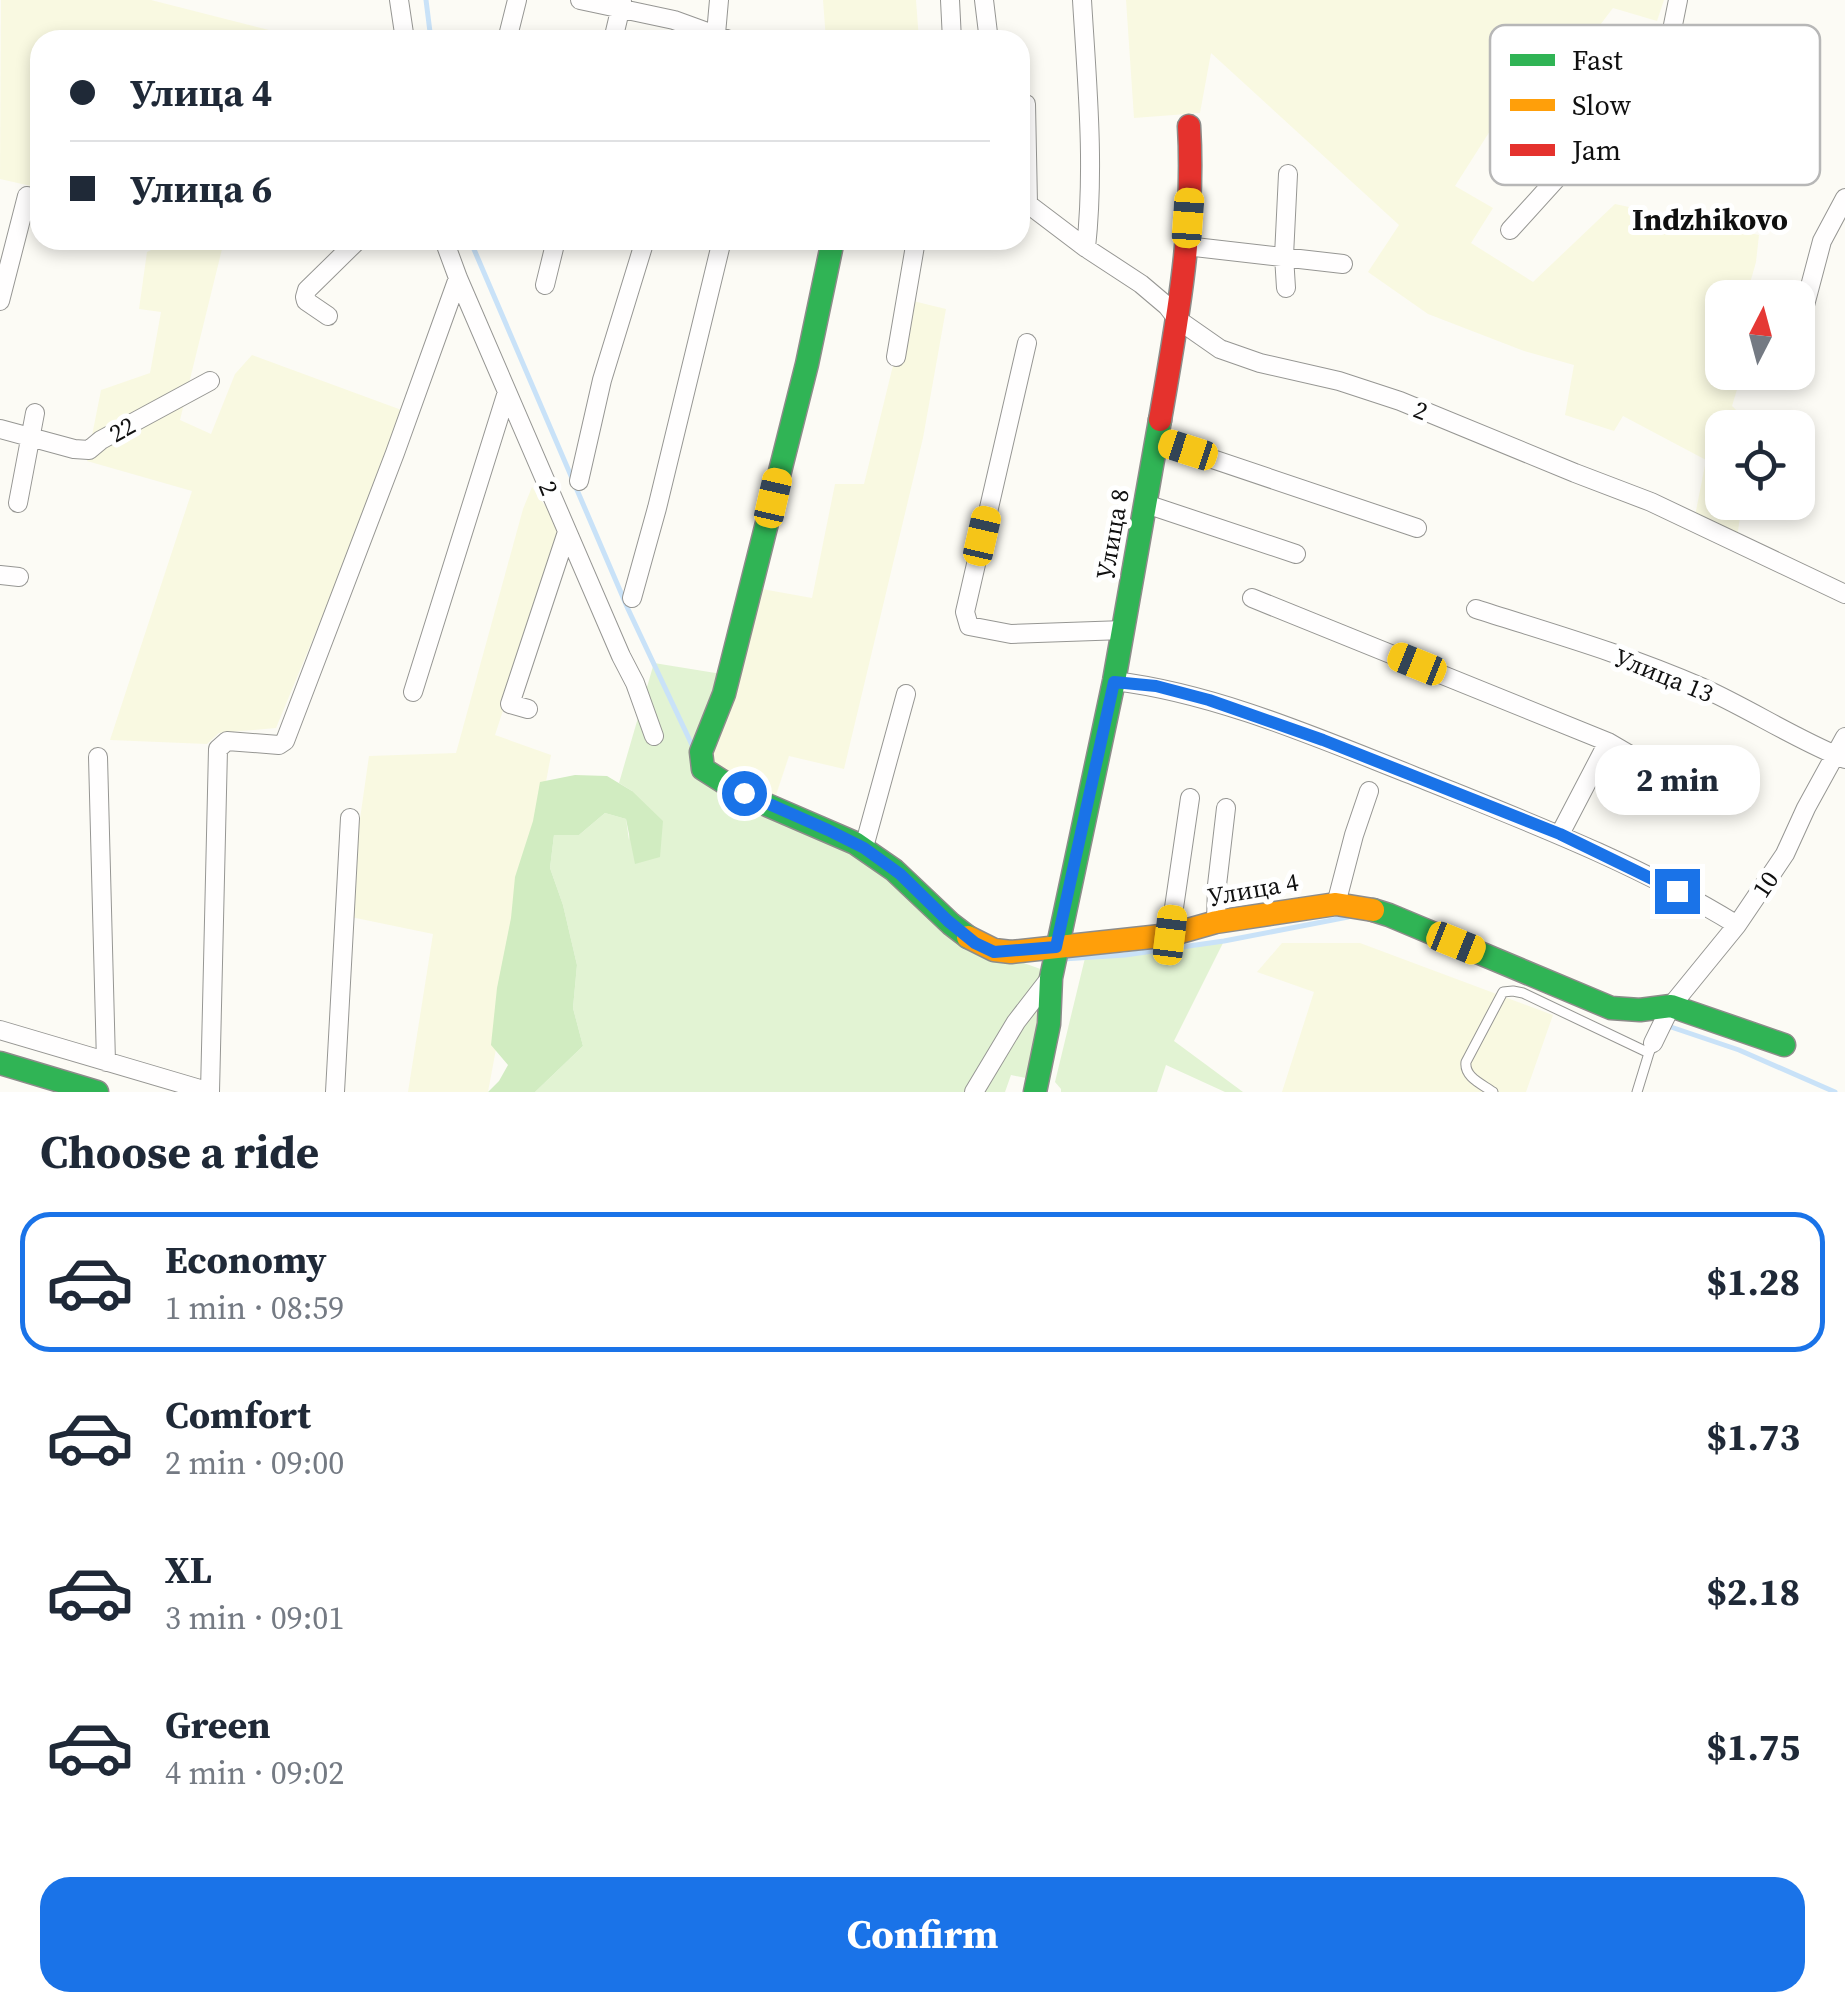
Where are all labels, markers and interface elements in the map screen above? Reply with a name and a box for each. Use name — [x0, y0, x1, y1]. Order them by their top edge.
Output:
legend — [1490, 25, 1820, 185]
text: Fast — [1572, 41, 1623, 79]
text: Улица 4 — [130, 67, 272, 119]
text: Slow — [1572, 86, 1632, 124]
text: Jam — [1571, 131, 1621, 169]
text: Улица 6 — [130, 163, 272, 215]
car — [1171, 187, 1205, 249]
district label: Indzhikovo — [1632, 199, 1788, 240]
north arrow — [1705, 280, 1815, 390]
map controls — [1705, 280, 1815, 520]
street label: 2 — [1409, 392, 1433, 428]
street label: 22 — [103, 408, 141, 450]
button: locate — [1705, 410, 1815, 520]
car — [1155, 426, 1221, 474]
car — [752, 465, 794, 531]
street label: 2 — [531, 476, 567, 500]
street label: Улица 8 — [1087, 486, 1137, 582]
car — [961, 503, 1003, 569]
car — [1384, 639, 1450, 689]
street label: Улица 13 — [1609, 640, 1719, 710]
callout: 2 min — [1594, 746, 1760, 816]
text: 2 min — [1636, 758, 1719, 802]
route start — [722, 771, 767, 816]
street label: Улица 4 — [1205, 864, 1301, 914]
street label: 10 — [1744, 864, 1786, 904]
route end — [1655, 869, 1700, 914]
car — [1151, 903, 1189, 967]
car — [1423, 918, 1489, 968]
text: Choose a ride — [40, 1121, 319, 1183]
text: Economy — [165, 1234, 327, 1286]
icon: car — [45, 1237, 135, 1327]
text: $1.28 — [1706, 1256, 1800, 1308]
text: 1 min · 08:59 — [165, 1286, 344, 1330]
text: Comfort — [165, 1389, 311, 1441]
icon: car — [45, 1392, 135, 1482]
text: $1.73 — [1706, 1411, 1800, 1463]
text: 2 min · 09:00 — [165, 1441, 344, 1485]
text: XL — [165, 1544, 212, 1596]
icon: car — [45, 1547, 135, 1637]
text: $2.18 — [1706, 1566, 1800, 1618]
text: 3 min · 09:01 — [165, 1596, 344, 1640]
text: Green — [165, 1699, 271, 1751]
icon: car — [45, 1702, 135, 1792]
text: $1.75 — [1706, 1721, 1800, 1773]
text: 4 min · 09:02 — [165, 1751, 344, 1795]
button: Confirm — [40, 1877, 1805, 1992]

